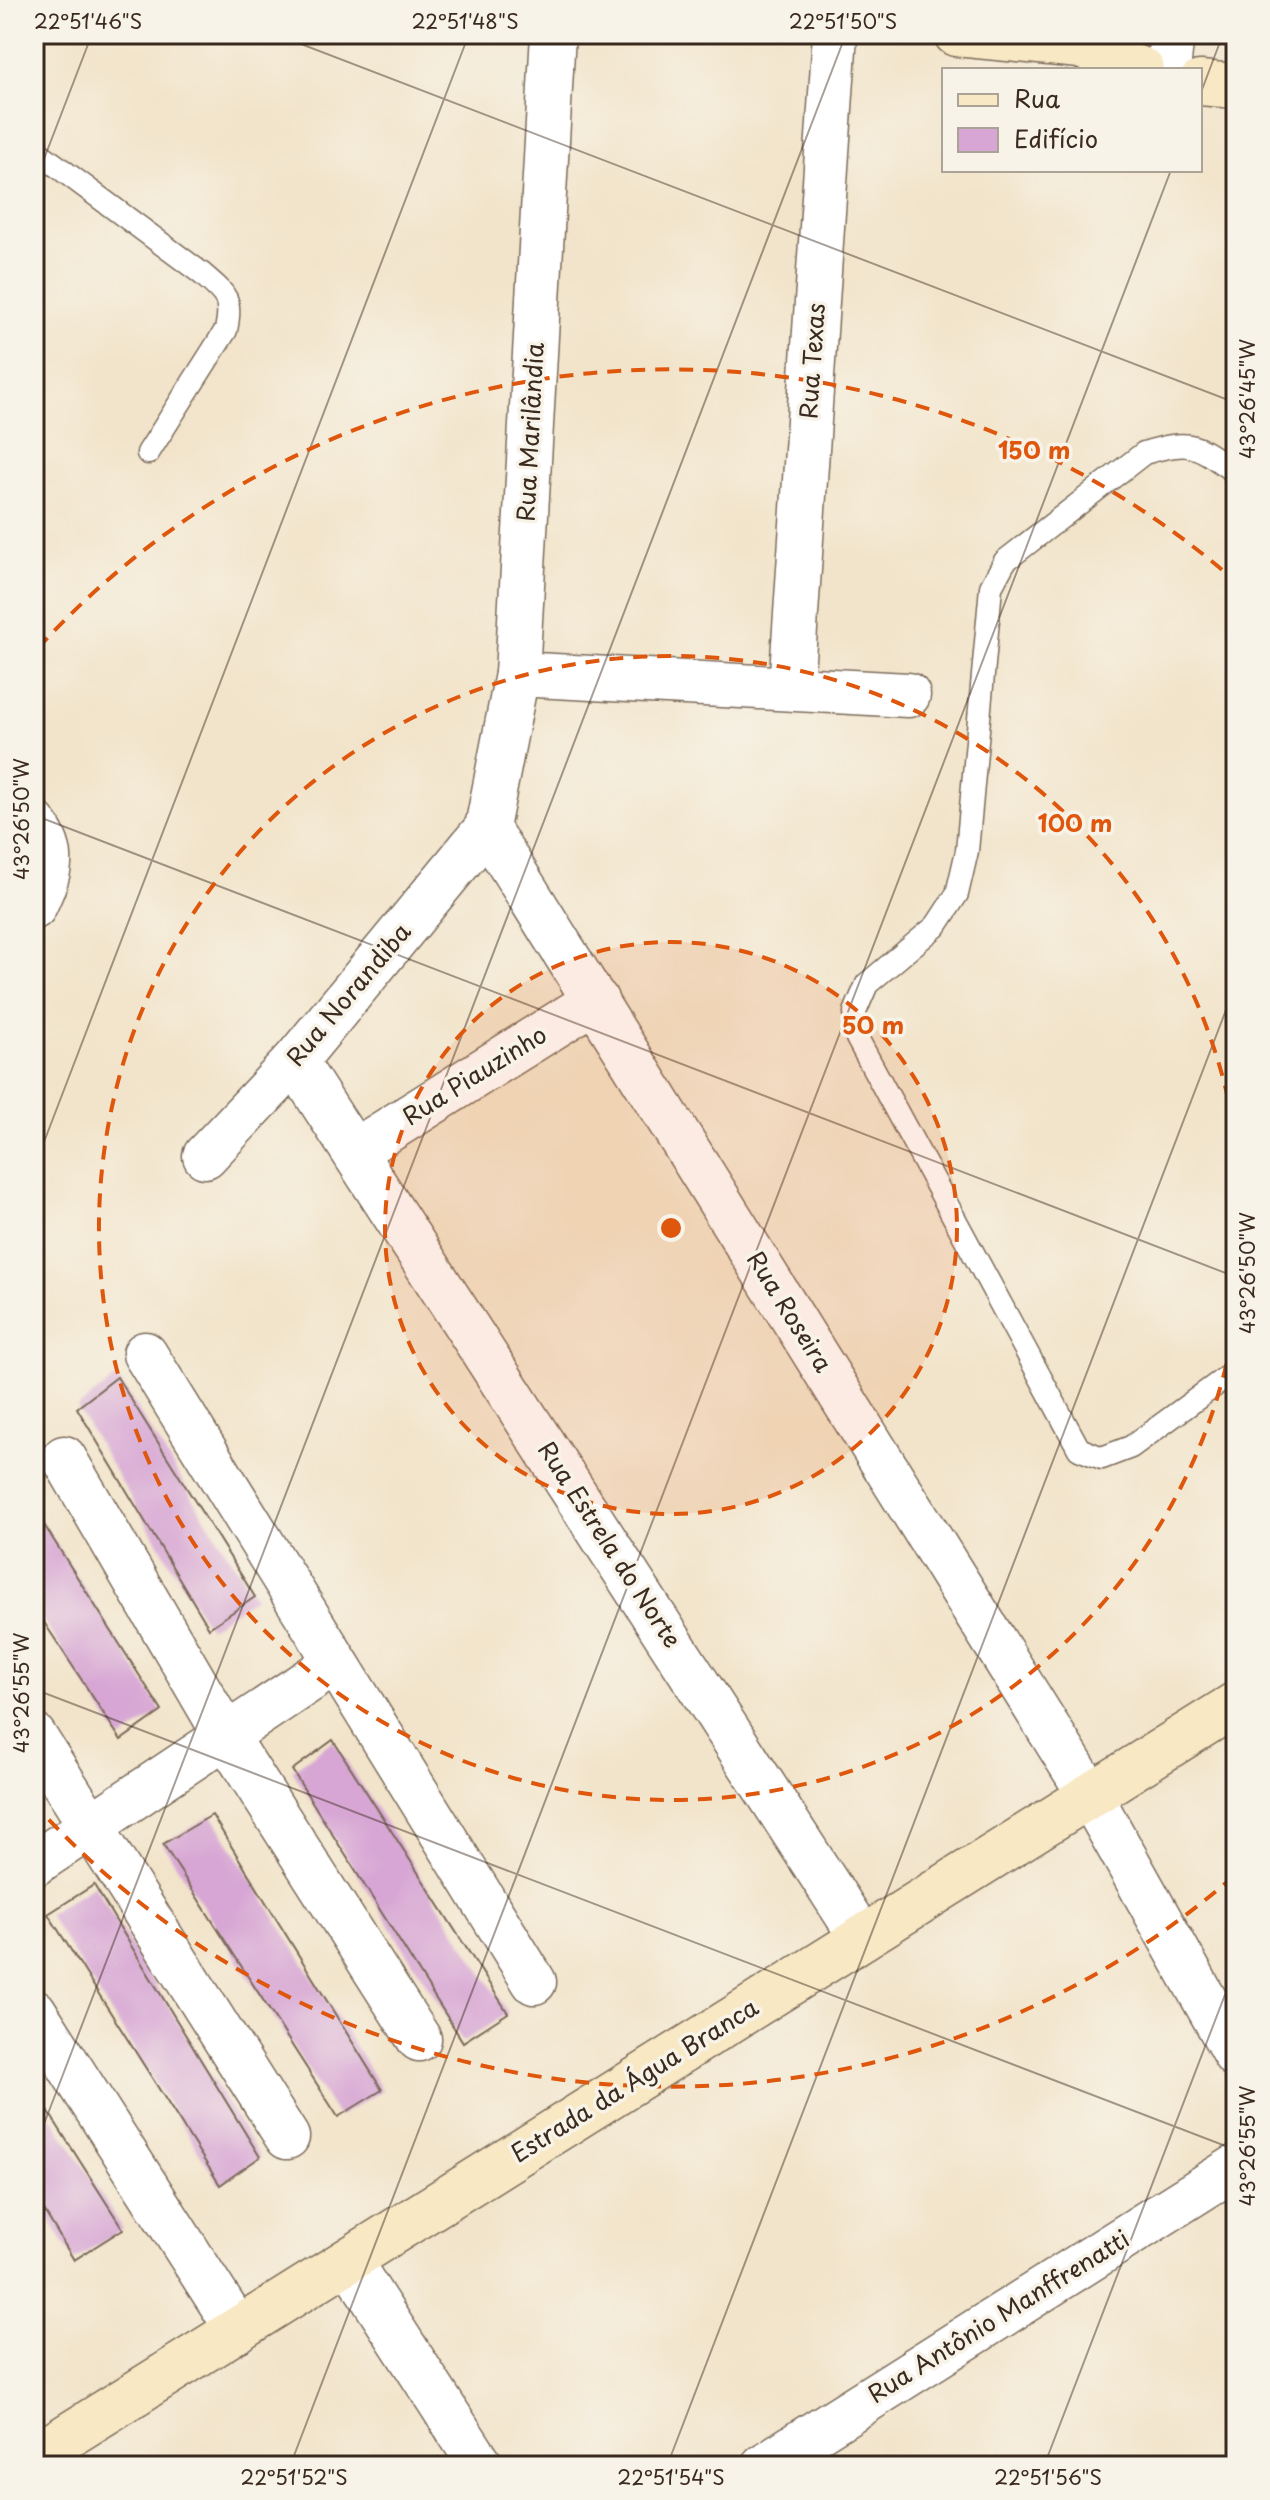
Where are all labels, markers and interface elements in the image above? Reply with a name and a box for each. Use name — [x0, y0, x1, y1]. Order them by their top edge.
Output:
text: 22°51'46"S — [34, 6, 142, 36]
text: 22°51'48"S — [411, 6, 519, 36]
text: 22°51'50"S — [789, 6, 897, 36]
legend — [942, 68, 1202, 172]
text: Rua — [1014, 80, 1060, 116]
text: Edifício — [1014, 120, 1098, 156]
street label: Rua Texas — [789, 302, 833, 420]
text: 43°26'45"W — [1232, 338, 1262, 459]
street label: Rua Marilândia — [506, 341, 552, 522]
text: 150 m — [998, 431, 1070, 467]
text: 43°26'50"W — [6, 758, 36, 880]
text: 100 m — [1038, 804, 1112, 840]
street label: Rua Norandiba — [277, 914, 418, 1073]
text: 50 m — [842, 1006, 904, 1042]
street label: Rua Piauzinho — [395, 1016, 553, 1133]
text: 43°26'50"W — [1232, 1212, 1262, 1334]
centre of rings — [657, 1214, 685, 1242]
street label: Rua Roseira — [739, 1243, 842, 1378]
street label: Rua Estrela do Norte — [530, 1433, 691, 1654]
text: 43°26'55"W — [6, 1632, 36, 1753]
street label: Estrada da Água Branca — [503, 1988, 765, 2170]
text: 43°26'55"W — [1232, 2085, 1262, 2206]
street label: Rua Antônio Manffrenatti — [860, 2220, 1136, 2411]
text: 22°51'52"S — [240, 2462, 348, 2492]
text: 22°51'54"S — [617, 2462, 725, 2492]
text: 22°51'56"S — [994, 2462, 1102, 2492]

